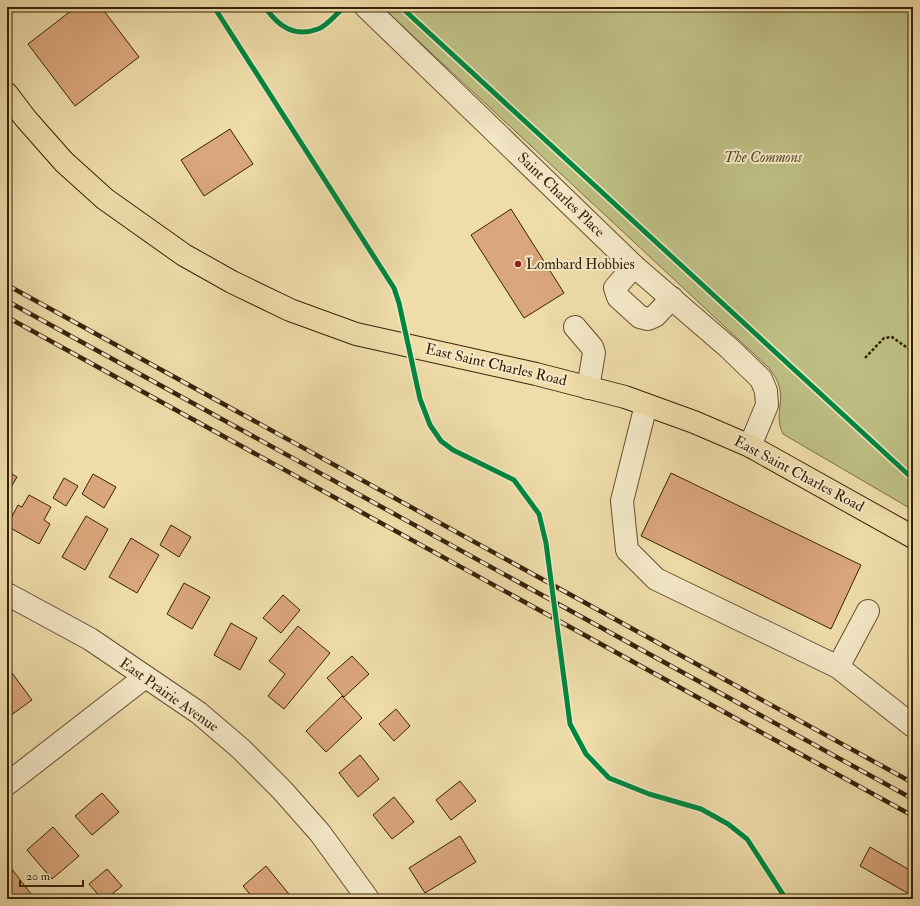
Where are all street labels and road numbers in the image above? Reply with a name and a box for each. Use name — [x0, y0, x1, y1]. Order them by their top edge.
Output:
street label: Saint Charles Place — [513, 149, 609, 241]
street label: East Saint Charles Road — [423, 339, 569, 391]
street label: East Saint Charles Road — [731, 432, 868, 517]
street label: East Prairie Avenue — [116, 654, 222, 736]

